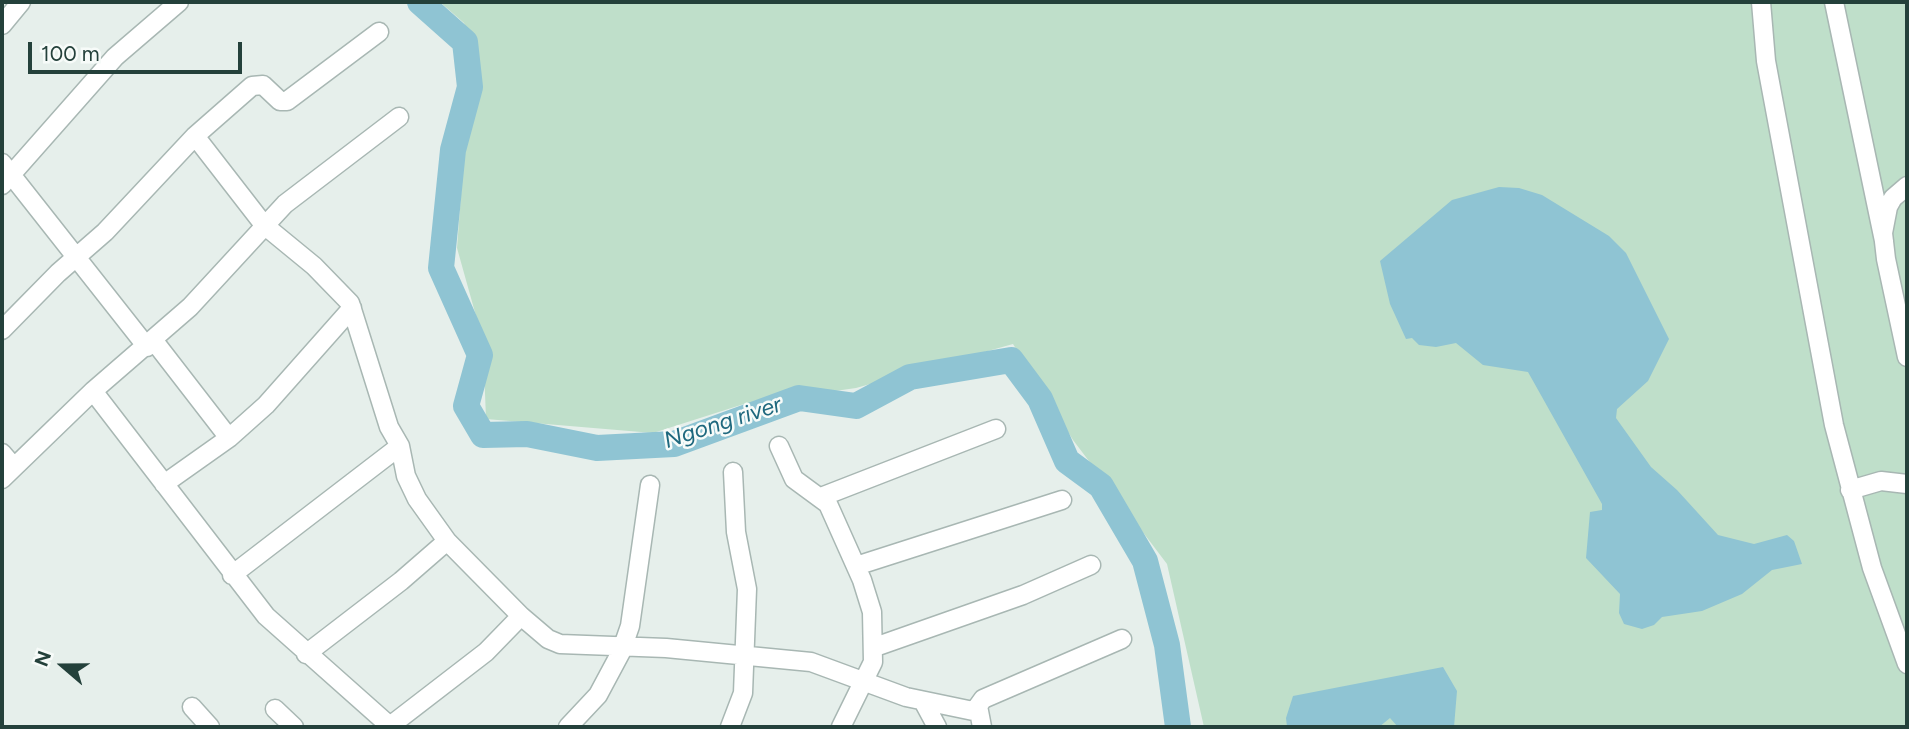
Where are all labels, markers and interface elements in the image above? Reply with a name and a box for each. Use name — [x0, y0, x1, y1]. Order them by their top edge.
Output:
scale bar — [32, 28, 245, 72]
text: 100 m — [41, 41, 100, 66]
water label: Ngong river — [661, 391, 785, 455]
north arrow — [28, 631, 98, 701]
text: N — [29, 648, 56, 669]

